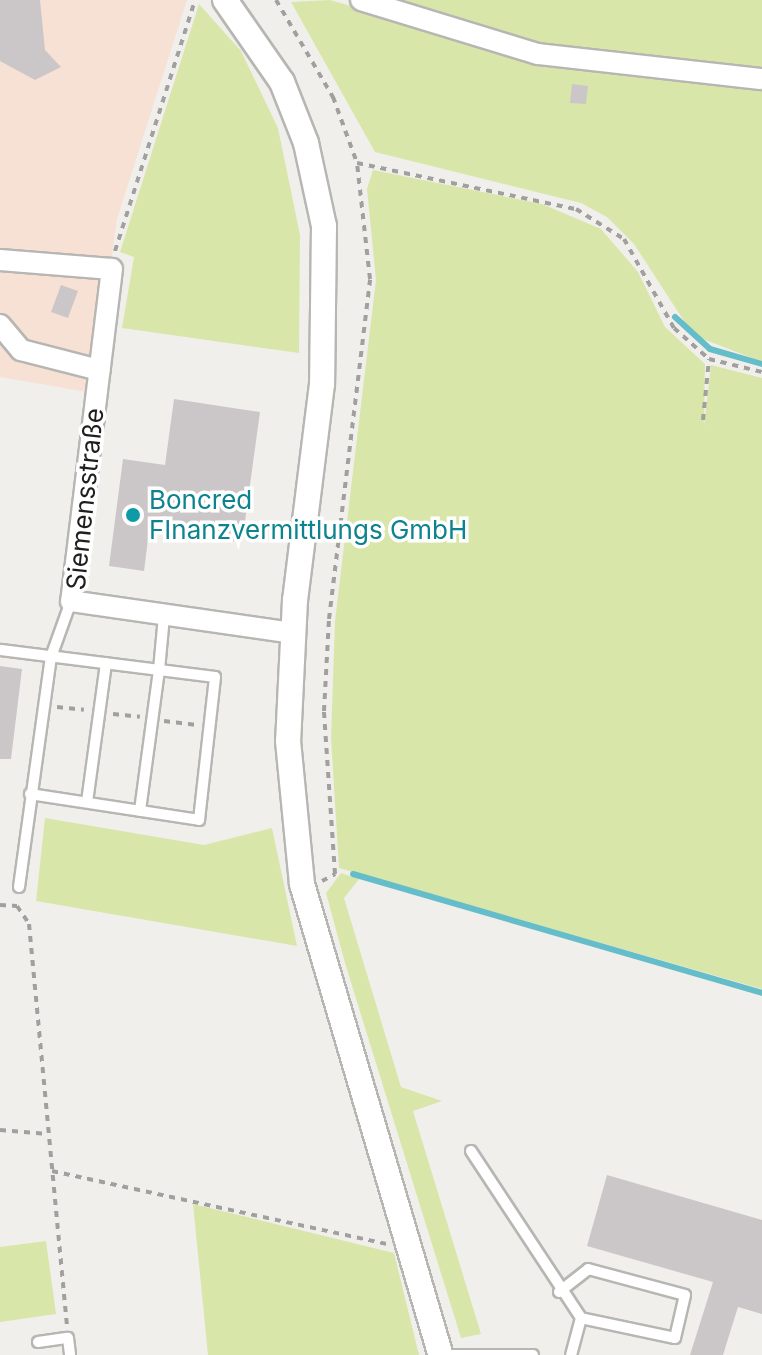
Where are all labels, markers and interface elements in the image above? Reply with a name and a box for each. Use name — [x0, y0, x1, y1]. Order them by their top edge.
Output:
street label: Siemensstraße — [60, 406, 110, 592]
place label: Boncred FInanzvermittlungs GmbH — [149, 484, 467, 546]
marker: Boncred FInanzvermittlungs GmbH — [124, 506, 142, 524]

